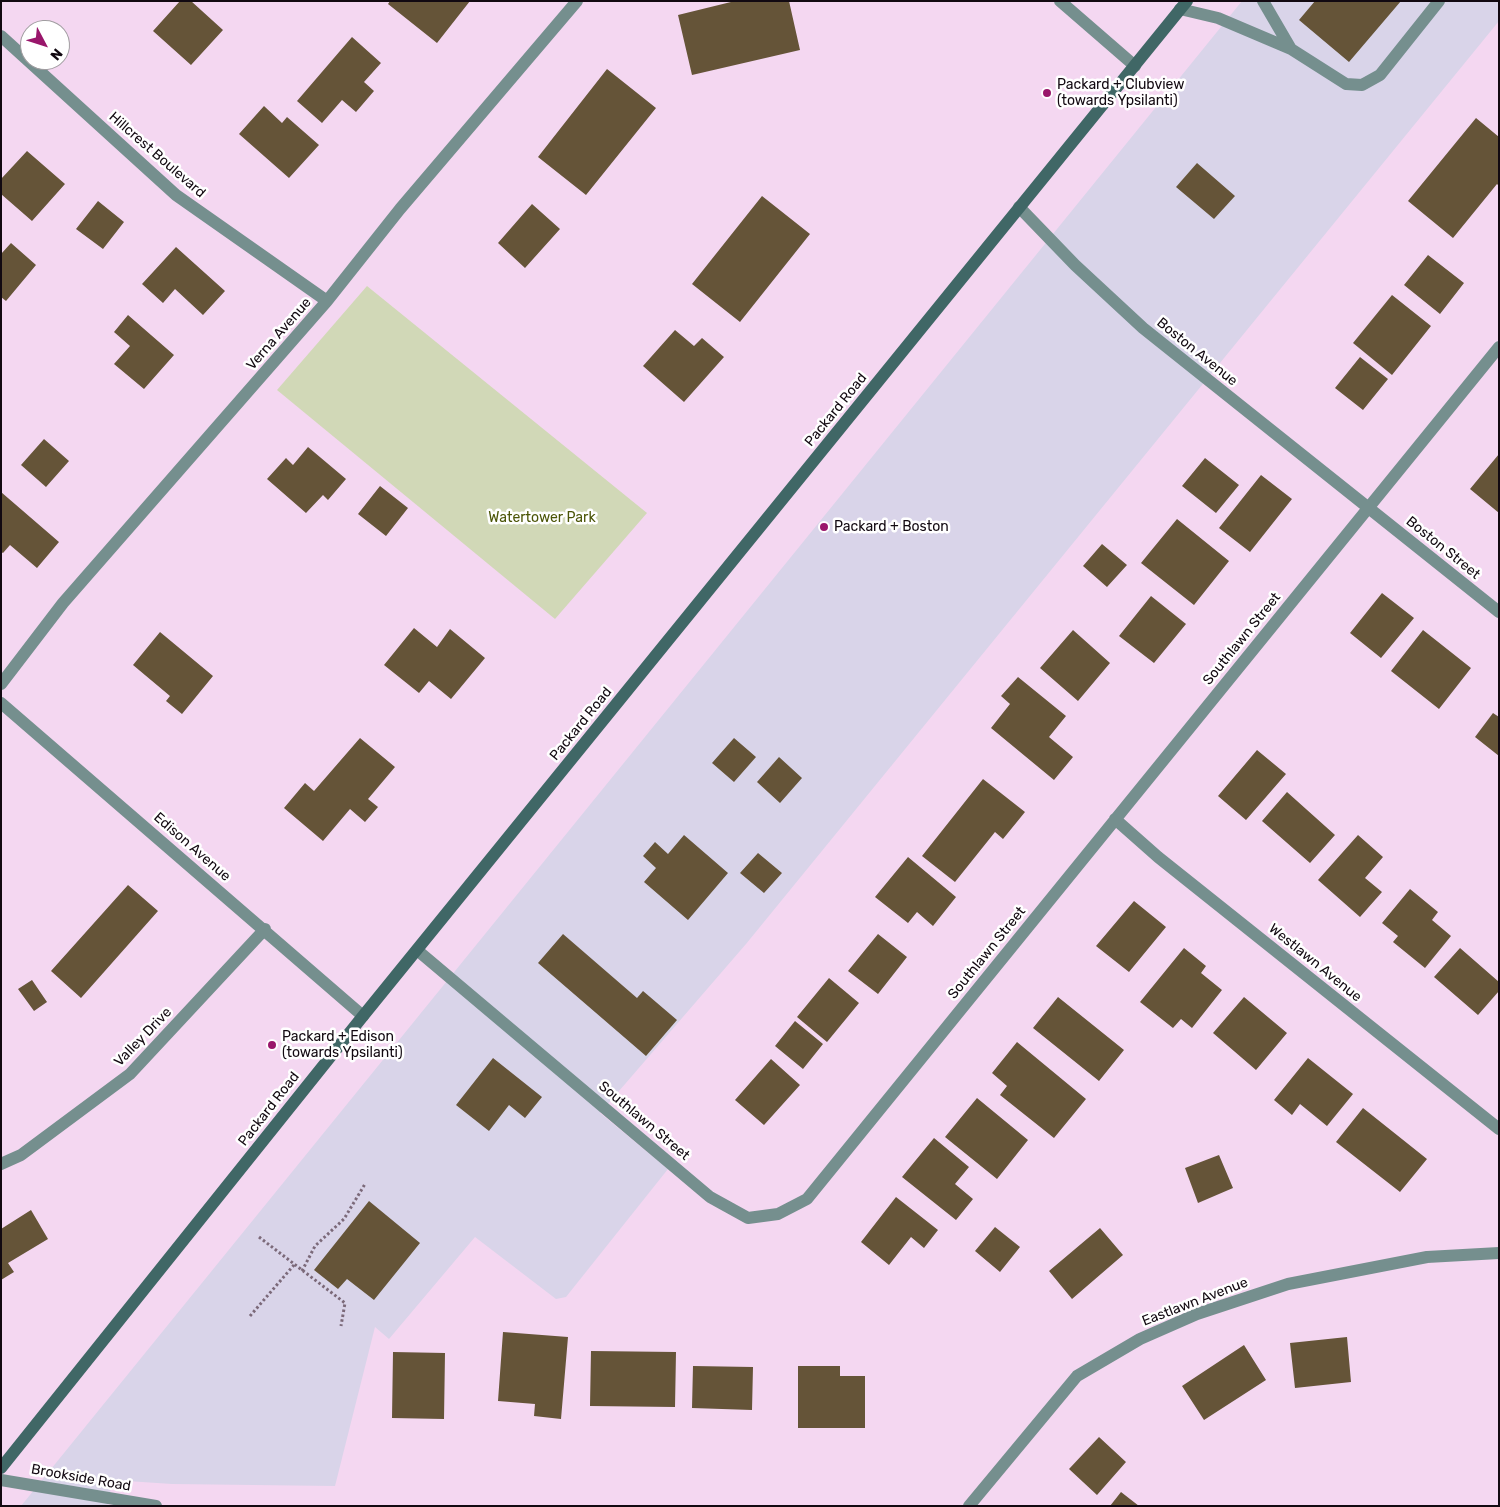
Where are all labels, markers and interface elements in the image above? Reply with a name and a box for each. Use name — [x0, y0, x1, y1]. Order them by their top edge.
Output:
north arrow — [20, 20, 70, 70]
text: N — [46, 45, 66, 64]
place label: Packard + Clubview (towards Ypsilanti) — [1057, 77, 1184, 110]
marker: Packard + Clubview (towards Ypsilanti) — [1041, 87, 1053, 99]
street label: Hillcrest Boulevard — [105, 108, 209, 202]
street label: Verna Avenue — [243, 294, 315, 374]
street label: Boston Avenue — [1153, 314, 1241, 390]
street label: Packard Road — [801, 370, 871, 450]
park label: Watertower Park — [488, 510, 596, 526]
street label: Boston Street — [1403, 513, 1483, 583]
place label: Packard + Boston — [834, 519, 949, 535]
marker: Packard + Boston — [818, 521, 830, 533]
street label: Southlawn Street — [1200, 589, 1284, 689]
street label: Packard Road — [546, 684, 616, 764]
street label: Edison Avenue — [150, 809, 234, 885]
street label: Southlawn Street — [945, 903, 1029, 1003]
street label: Westlawn Avenue — [1265, 920, 1365, 1006]
street label: Valley Drive — [111, 1004, 175, 1070]
place label: Packard + Edison (towards Ypsilanti) — [282, 1029, 403, 1062]
marker: Packard + Edison (towards Ypsilanti) — [266, 1039, 278, 1051]
street label: Packard Road — [235, 1069, 303, 1149]
street label: Southlawn Street — [595, 1078, 693, 1164]
street label: Eastlawn Avenue — [1140, 1274, 1250, 1330]
street label: Brookside Road — [30, 1461, 132, 1495]

